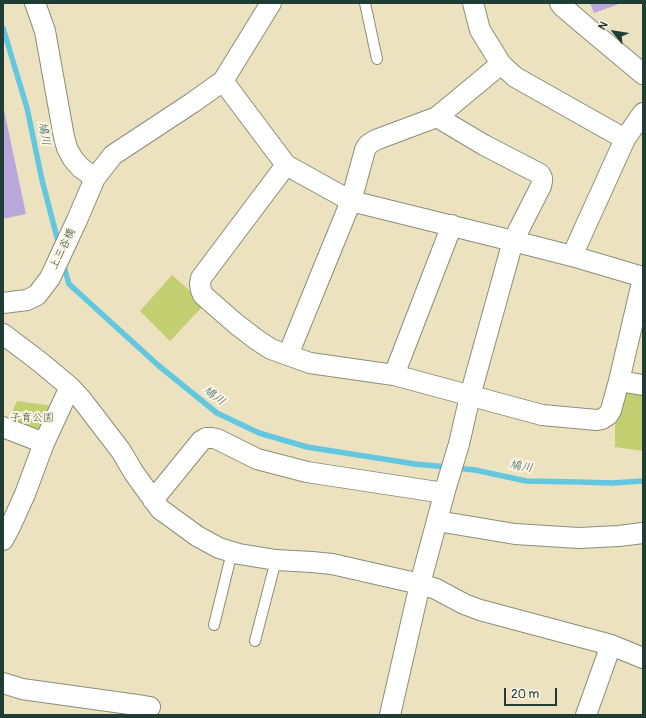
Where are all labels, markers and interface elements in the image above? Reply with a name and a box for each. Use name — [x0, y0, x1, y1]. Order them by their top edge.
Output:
north arrow — [594, 12, 634, 52]
text: N — [596, 19, 611, 32]
water label: 鳩川 — [35, 121, 53, 147]
street label: 上三谷橋 — [47, 226, 79, 272]
water label: 鳩川 — [200, 383, 228, 409]
park label: 子育公園 — [10, 411, 54, 425]
water label: 鳩川 — [508, 458, 534, 476]
scale bar — [506, 680, 559, 706]
text: 20 m — [511, 687, 539, 702]

